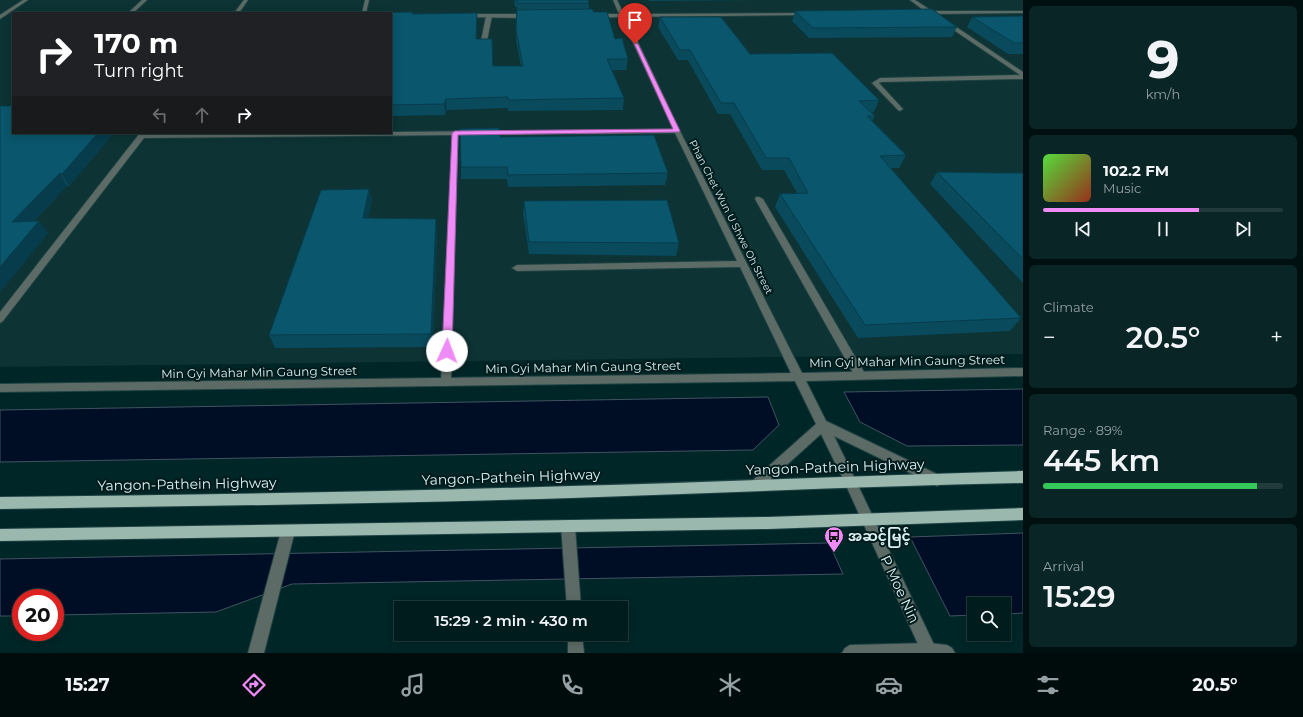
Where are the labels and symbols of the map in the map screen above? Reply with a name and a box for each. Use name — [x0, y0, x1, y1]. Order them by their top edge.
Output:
pin — [618, 3, 652, 44]
street label: Phan Chet Wun U Shwe Oh Street — [686, 138, 776, 296]
position arrow — [426, 330, 468, 372]
street label: Min Gyi Mahar Min Gaung Street — [809, 352, 1005, 370]
street label: Min Gyi Mahar Min Gaung Street — [485, 358, 681, 376]
street label: Min Gyi Mahar Min Gaung Street — [161, 363, 357, 381]
street label: Yangon-Pathein Highway — [745, 455, 925, 479]
street label: Yangon-Pathein Highway — [421, 465, 601, 489]
street label: Yangon-Pathein Highway — [97, 473, 277, 495]
bus stop icon: အဆင့်မြင့် — [823, 525, 845, 553]
place label: အဆင့်မြင့် — [848, 526, 911, 548]
street label: P Moe Nin — [877, 552, 923, 626]
speed limit sign: 20 — [12, 589, 64, 641]

